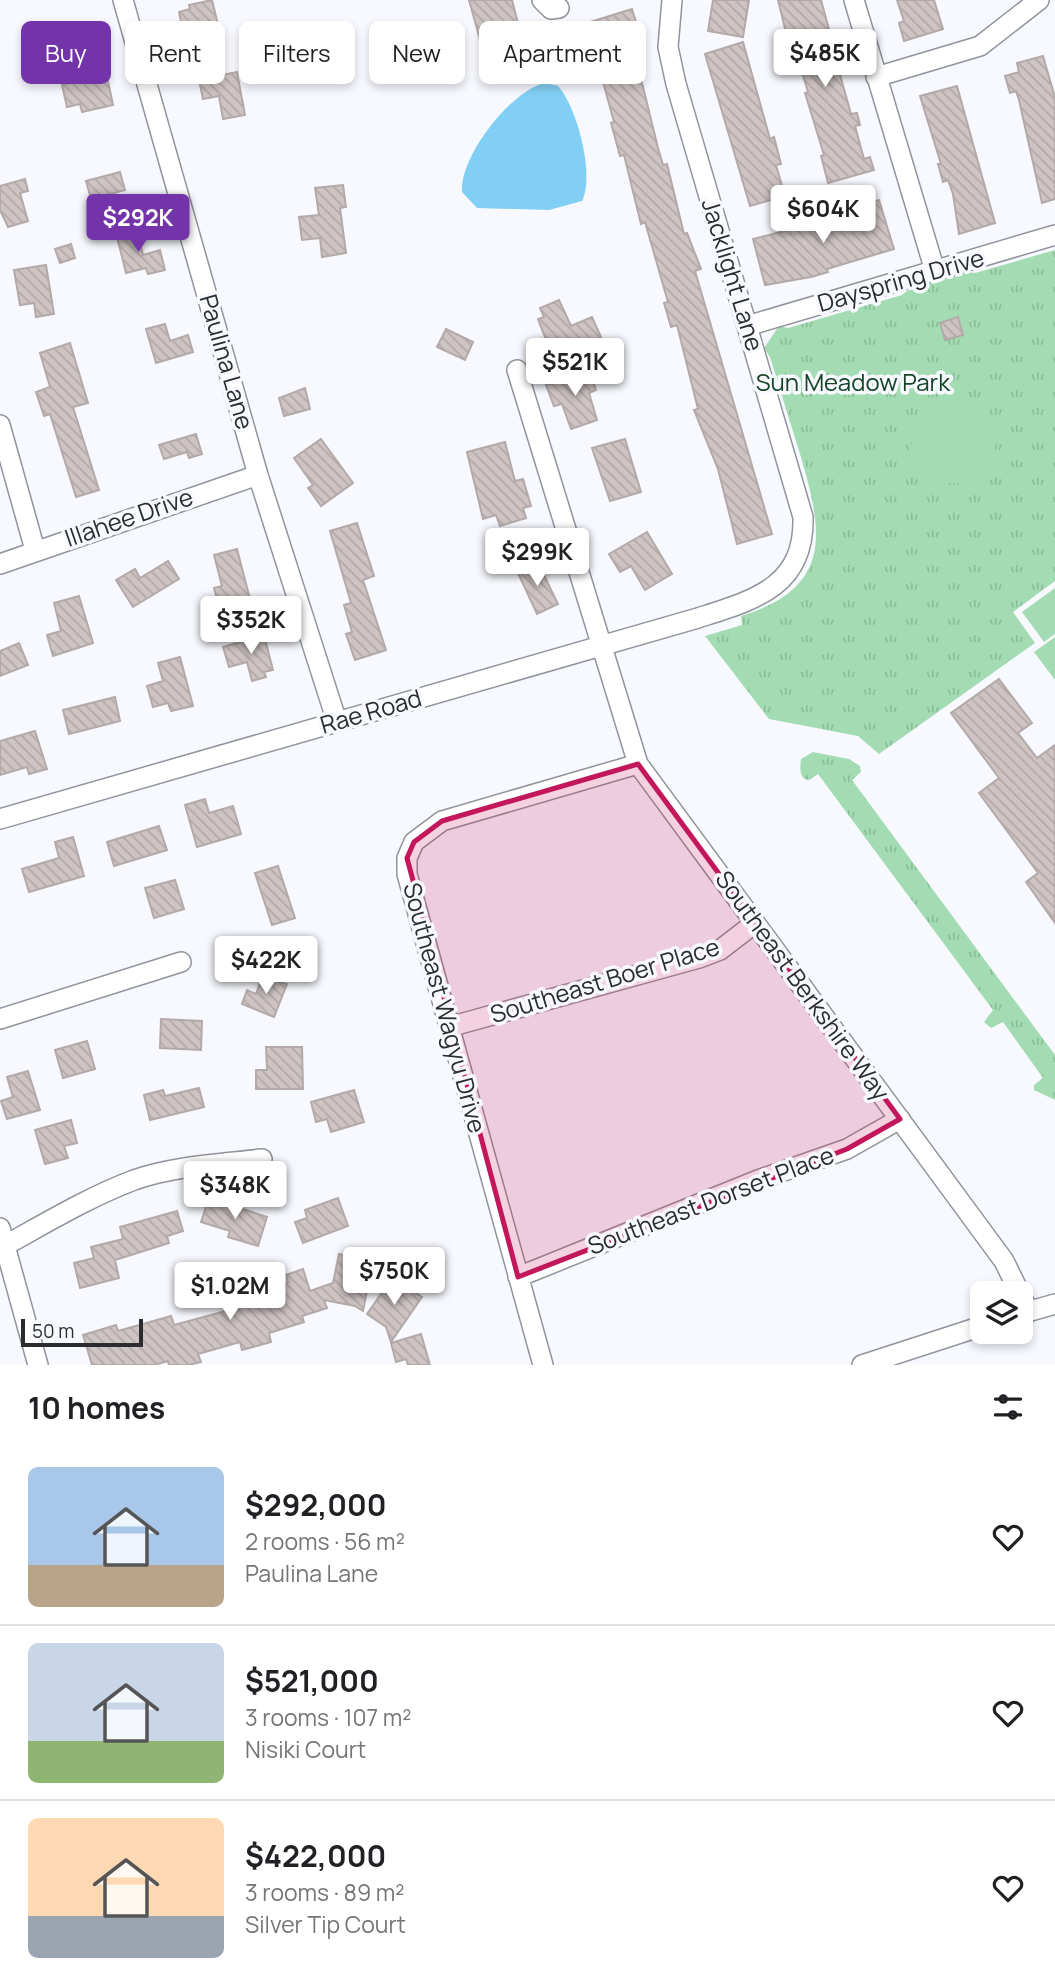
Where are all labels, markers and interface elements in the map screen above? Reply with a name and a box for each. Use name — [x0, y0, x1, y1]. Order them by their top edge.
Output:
chip: Buy — [21, 21, 111, 84]
chip: Rent — [125, 21, 225, 84]
chip: Filters — [239, 21, 355, 84]
chip: New — [369, 21, 465, 84]
chip: Apartment — [479, 21, 646, 84]
pin: $485K — [776, 29, 874, 89]
text: $485K — [790, 36, 860, 68]
pin: $604K — [774, 186, 872, 245]
text: $604K — [787, 192, 859, 224]
pin: $292K — [89, 194, 187, 254]
street label: Jacklight Lane — [695, 194, 772, 355]
text: $292K — [102, 201, 174, 233]
street label: Dayspring Drive — [813, 240, 988, 319]
street label: Paulina Lane — [192, 290, 262, 433]
pin: $521K — [526, 338, 624, 398]
text: $521K — [542, 345, 608, 377]
park label: Sun Meadow Park — [756, 365, 951, 398]
street label: Illahee Drive — [60, 479, 197, 554]
pin: $299K — [488, 528, 586, 588]
text: $299K — [501, 535, 573, 567]
pin: $352K — [202, 596, 300, 656]
text: $352K — [216, 603, 286, 635]
street label: Rae Road — [316, 680, 425, 741]
street label: Southeast Berkshire Way — [709, 864, 898, 1107]
street label: Southeast Wagyu Drive — [396, 879, 495, 1136]
street label: Southeast Boer Place — [486, 929, 723, 1030]
pin: $422K — [217, 936, 315, 996]
text: $422K — [231, 943, 301, 975]
street label: Southeast Dorset Place — [583, 1137, 838, 1262]
pin: $348K — [186, 1162, 284, 1221]
text: $348K — [200, 1168, 270, 1200]
pin: $750K — [345, 1248, 443, 1307]
text: $750K — [359, 1254, 429, 1286]
pin: $1.02M — [173, 1262, 287, 1322]
text: $1.02M — [190, 1269, 270, 1301]
map controls — [970, 1281, 1033, 1344]
button: layers — [970, 1281, 1033, 1344]
scale bar — [21, 1316, 144, 1348]
text: 50 m — [32, 1318, 74, 1344]
text: 10 homes — [28, 1387, 165, 1428]
icon: filters — [989, 1388, 1027, 1426]
text: $292,000 — [245, 1484, 387, 1525]
icon: home — [84, 1495, 168, 1579]
icon: heart — [989, 1518, 1027, 1556]
text: 2 rooms · 56 m² — [245, 1525, 405, 1557]
text: Paulina Lane — [245, 1557, 378, 1589]
text: $521,000 — [245, 1660, 379, 1701]
icon: home — [84, 1671, 168, 1755]
icon: heart — [989, 1694, 1027, 1732]
text: 3 rooms · 107 m² — [245, 1701, 411, 1733]
text: Nisiki Court — [245, 1733, 366, 1765]
text: $422,000 — [245, 1835, 386, 1876]
icon: home — [84, 1846, 168, 1930]
icon: heart — [989, 1869, 1027, 1907]
text: 3 rooms · 89 m² — [245, 1876, 405, 1908]
text: Silver Tip Court — [245, 1908, 406, 1940]

